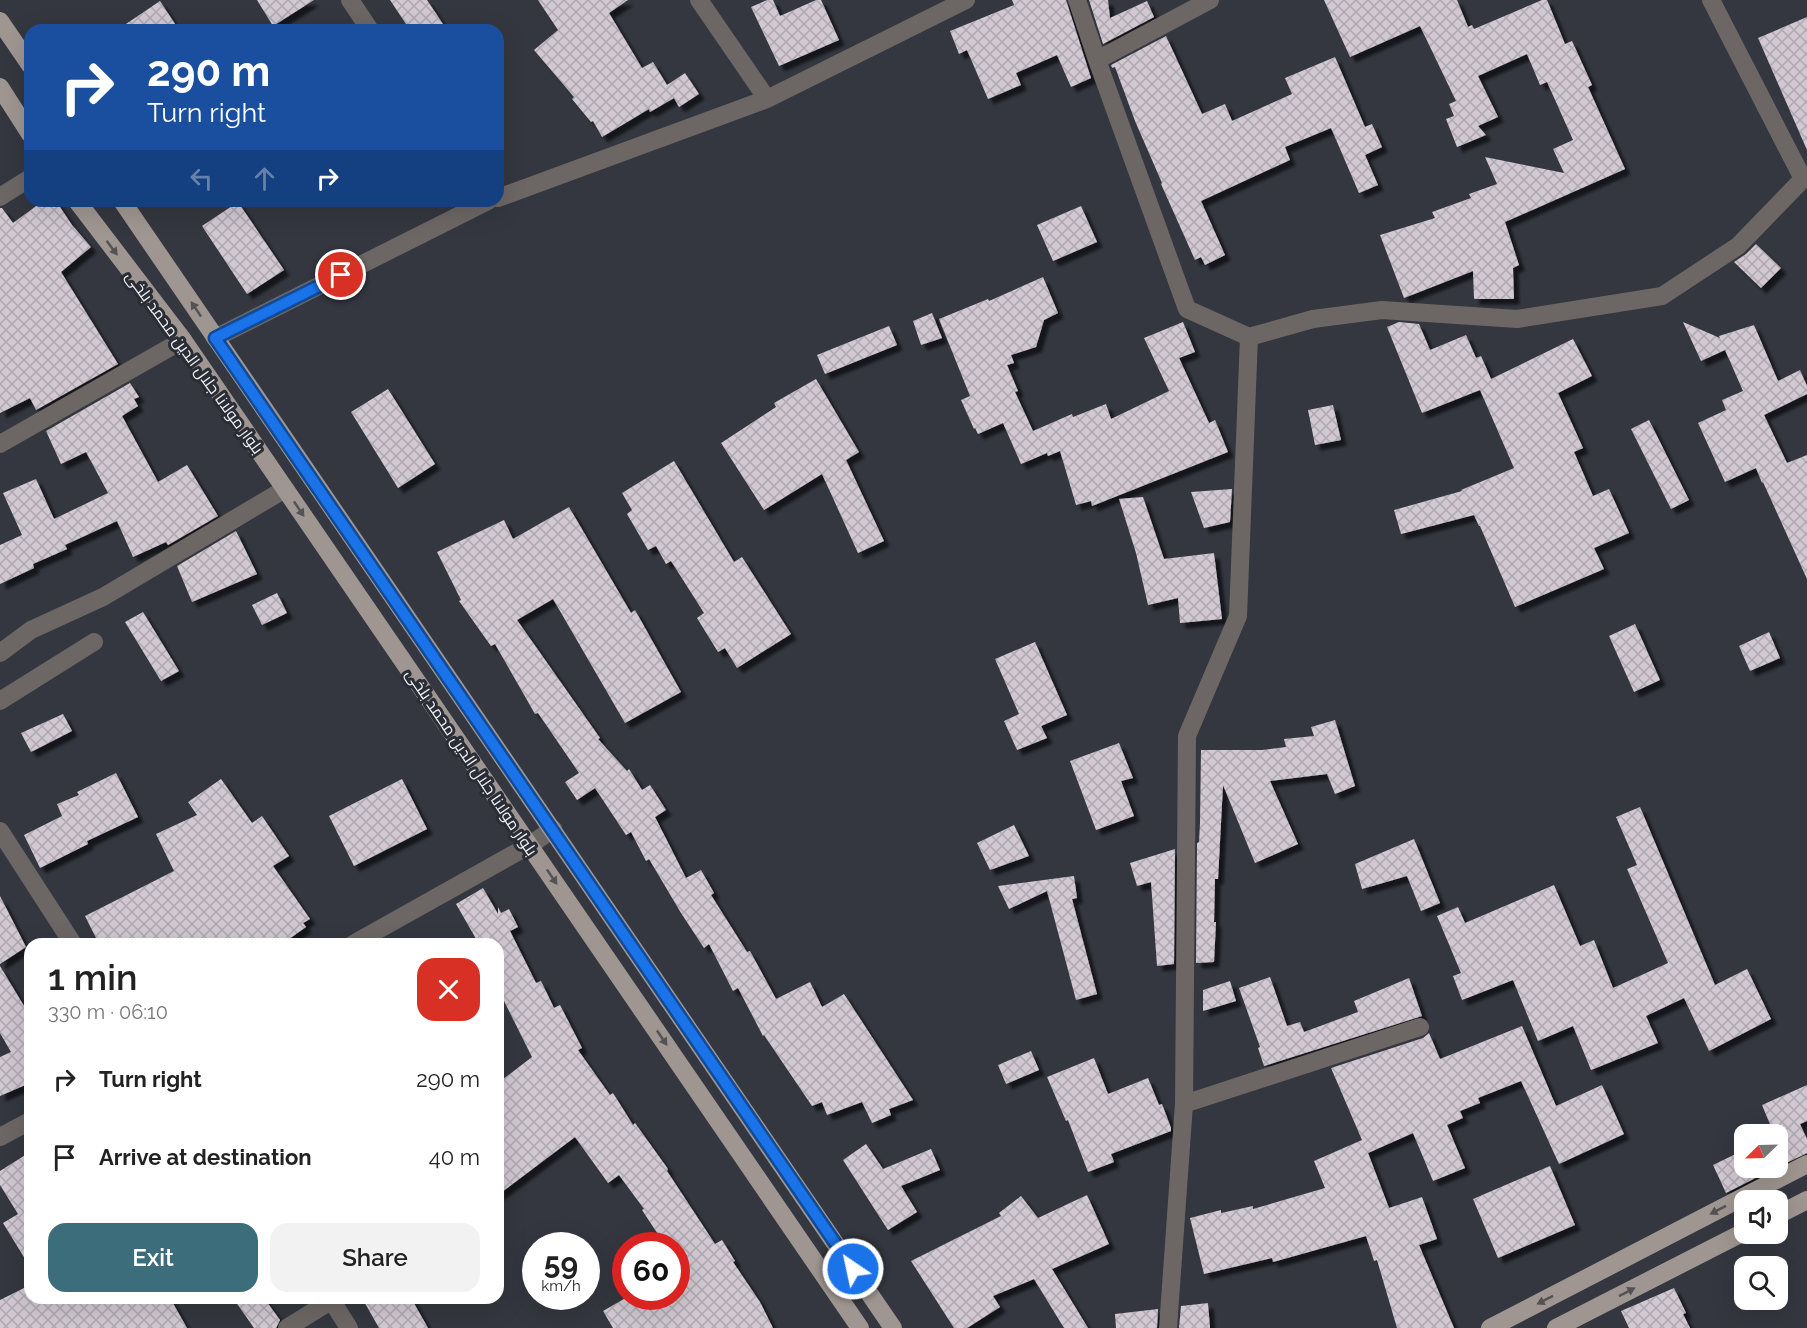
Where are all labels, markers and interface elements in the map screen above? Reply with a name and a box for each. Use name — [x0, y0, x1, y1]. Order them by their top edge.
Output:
text: 290 m — [147, 47, 270, 96]
icon: right — [48, 48, 126, 126]
text: Turn right — [147, 97, 266, 128]
icon: left — [185, 162, 218, 195]
icon: ahead — [248, 162, 281, 195]
icon: right — [311, 162, 344, 195]
one-way arrow — [106, 240, 118, 255]
pin — [315, 249, 366, 300]
icon: arrive — [324, 258, 357, 291]
street label: بلوار مولانا جلال الدین محمد بلخی — [121, 267, 267, 458]
one-way arrow — [190, 301, 201, 318]
one-way arrow — [293, 500, 305, 516]
street label: بلوار مولانا جلال الدین محمد بلخی — [401, 665, 541, 860]
one-way arrow — [546, 869, 558, 885]
text: 1 min — [48, 956, 137, 998]
button: close — [417, 958, 480, 1021]
text: 330 m · 06:10 — [48, 1000, 168, 1024]
one-way arrow — [656, 1030, 668, 1046]
icon: right — [48, 1063, 81, 1096]
text: Turn right — [99, 1066, 202, 1092]
text: 290 m — [416, 1066, 480, 1092]
north arrow — [1734, 1124, 1788, 1178]
map controls — [1734, 1124, 1788, 1310]
icon: arrive — [48, 1141, 81, 1174]
text: Arrive at destination — [99, 1144, 312, 1170]
text: 40 m — [429, 1144, 480, 1170]
button: sound — [1734, 1190, 1788, 1244]
one-way arrow — [1709, 1205, 1726, 1215]
button: Exit — [48, 1223, 258, 1292]
button: Share — [270, 1223, 480, 1292]
speed limit sign: 60 — [612, 1232, 690, 1310]
position arrow — [821, 1237, 885, 1301]
text: 59 — [544, 1246, 578, 1281]
button: search — [1734, 1256, 1788, 1310]
text: km/h — [541, 1277, 581, 1295]
one-way arrow — [1619, 1287, 1636, 1297]
one-way arrow — [1536, 1295, 1553, 1304]

